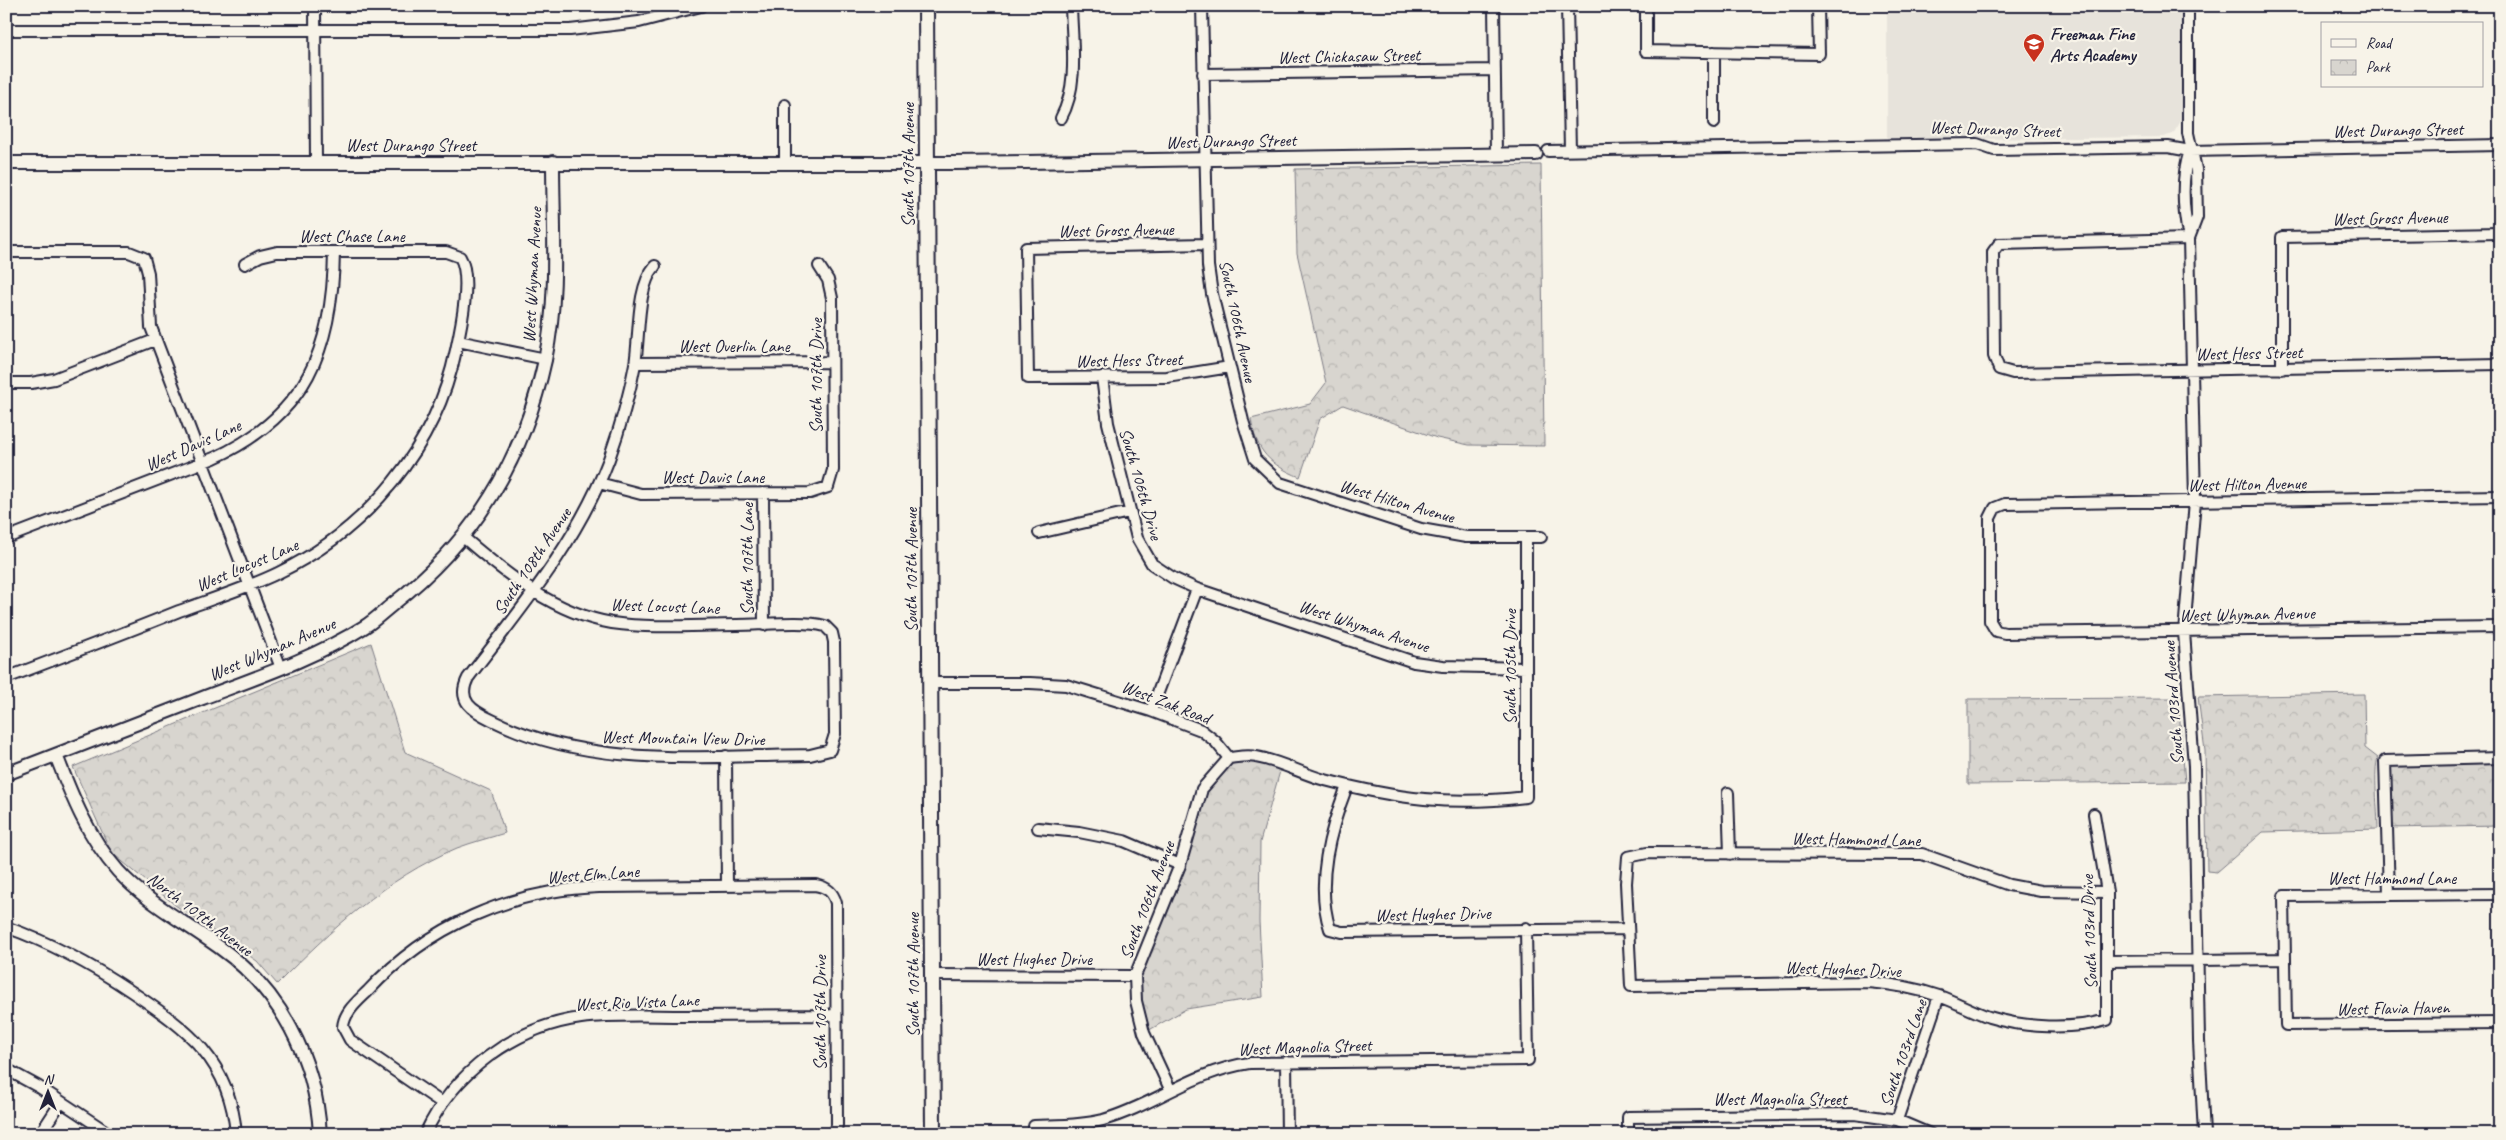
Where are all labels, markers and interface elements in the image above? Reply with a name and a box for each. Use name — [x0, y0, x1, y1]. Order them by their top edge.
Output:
legend — [2321, 22, 2484, 88]
place label: Freeman Fine Arts Academy — [2050, 23, 2137, 66]
school or university icon: Freeman Fine Arts Academy — [2022, 32, 2046, 63]
text: Road — [2366, 34, 2393, 53]
street label: West Chickasaw Street — [1278, 44, 1422, 68]
text: Park — [2366, 58, 2391, 77]
street label: South 107th Avenue — [897, 102, 919, 227]
street label: West Durango Street — [1929, 116, 2063, 142]
street label: West Durango Street — [2333, 118, 2465, 142]
street label: West Durango Street — [1166, 129, 1298, 153]
street label: West Durango Street — [346, 134, 478, 156]
street label: West Whyman Avenue — [517, 206, 547, 343]
street label: West Gross Avenue — [2332, 206, 2449, 230]
street label: West Gross Avenue — [1058, 218, 1175, 242]
street label: West Chase Lane — [299, 225, 406, 247]
street label: South 106th Avenue — [1214, 258, 1262, 385]
street label: South 107th Drive — [805, 317, 827, 434]
street label: West Overlin Lane — [678, 335, 791, 357]
street label: West Hess Street — [2196, 341, 2305, 365]
street label: West Hess Street — [1076, 348, 1185, 372]
street label: West Davis Lane — [142, 414, 245, 476]
street label: South 106th Drive — [1115, 426, 1168, 543]
street label: West Davis Lane — [662, 466, 765, 488]
street label: West Hilton Avenue — [2188, 472, 2307, 496]
street label: West Hilton Avenue — [1337, 474, 1458, 528]
street label: South 108th Avenue — [488, 502, 577, 619]
street label: South 107th Lane — [736, 502, 758, 615]
street label: South 107th Avenue — [900, 507, 922, 632]
street label: West Locust Lane — [193, 533, 302, 596]
street label: West Locust Lane — [610, 593, 721, 619]
street label: West Whyman Avenue — [1296, 595, 1433, 658]
street label: West Whyman Avenue — [2179, 602, 2316, 626]
street label: South 105th Drive — [1499, 608, 1521, 725]
street label: West Whyman Avenue — [205, 612, 340, 686]
street label: South 103rd Avenue — [2158, 639, 2188, 765]
street label: West Zak Road — [1119, 675, 1216, 730]
street label: West Mountain View Drive — [601, 726, 766, 750]
street label: West Hammond Lane — [1792, 827, 1921, 851]
street label: South 106th Avenue — [1114, 837, 1180, 962]
street label: West Elm Lane — [546, 860, 641, 888]
street label: North 109th Avenue — [143, 867, 258, 961]
street label: West Hammond Lane — [2328, 867, 2457, 889]
street label: South 103rd Drive — [2076, 873, 2102, 990]
street label: West Hughes Drive — [1375, 902, 1492, 926]
street label: South 107th Avenue — [902, 912, 924, 1037]
street label: West Hughes Drive — [976, 948, 1093, 970]
street label: South 107th Drive — [809, 954, 831, 1071]
street label: West Hughes Drive — [1785, 956, 1902, 982]
street label: West Rio Vista Lane — [575, 989, 700, 1015]
street label: South 103rd Lane — [1874, 995, 1932, 1109]
street label: West Flavia Haven — [2336, 996, 2451, 1020]
street label: West Magnolia Street — [1238, 1034, 1374, 1060]
north arrow — [22, 1068, 72, 1118]
text: N — [44, 1071, 55, 1088]
street label: West Magnolia Street — [1713, 1088, 1849, 1110]

